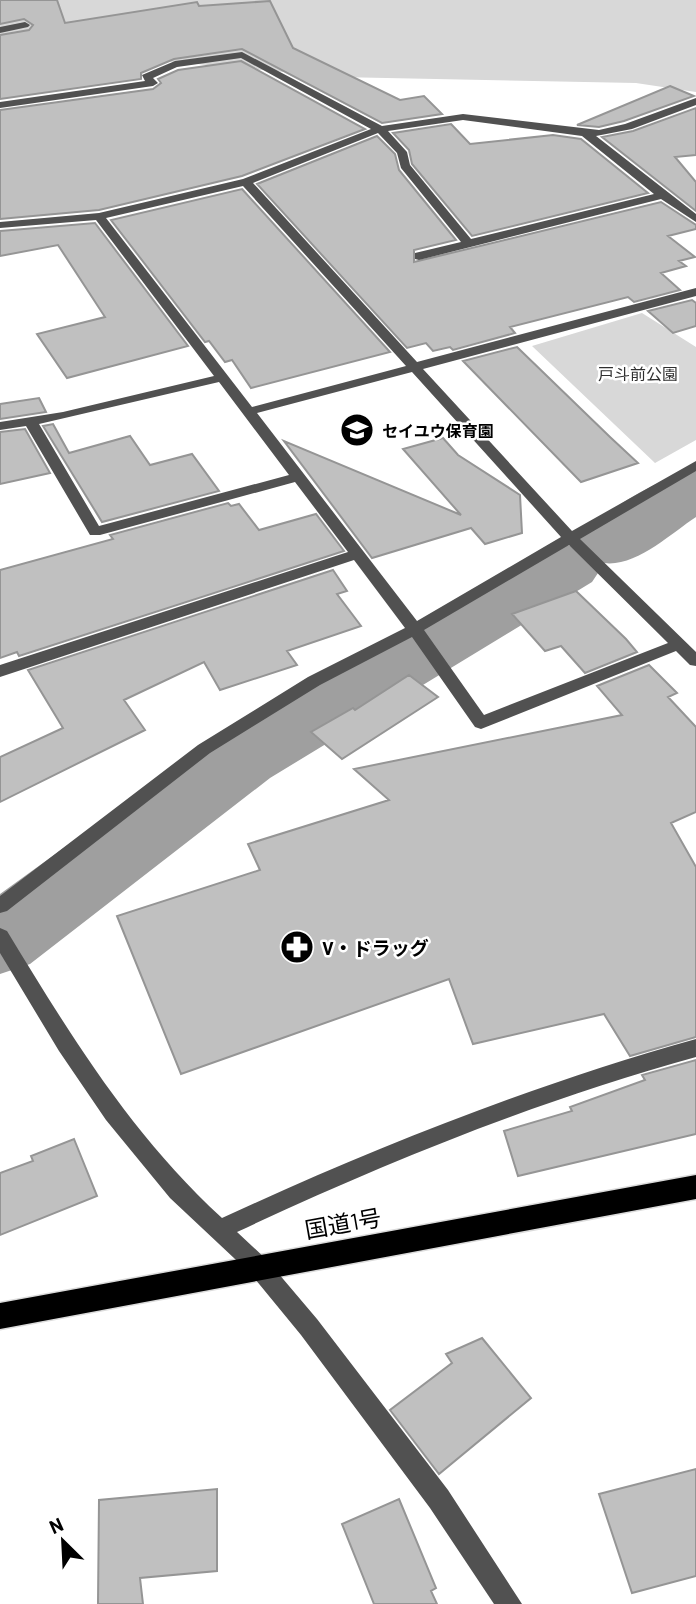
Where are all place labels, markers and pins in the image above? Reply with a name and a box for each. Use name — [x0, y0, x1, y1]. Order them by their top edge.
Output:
school or university icon: セイユウ保育園 — [338, 411, 376, 449]
place label: セイユウ保育園 — [382, 421, 494, 440]
pharmacy icon: V・ドラッグ — [278, 928, 316, 966]
place label: V・ドラッグ — [322, 936, 429, 959]

